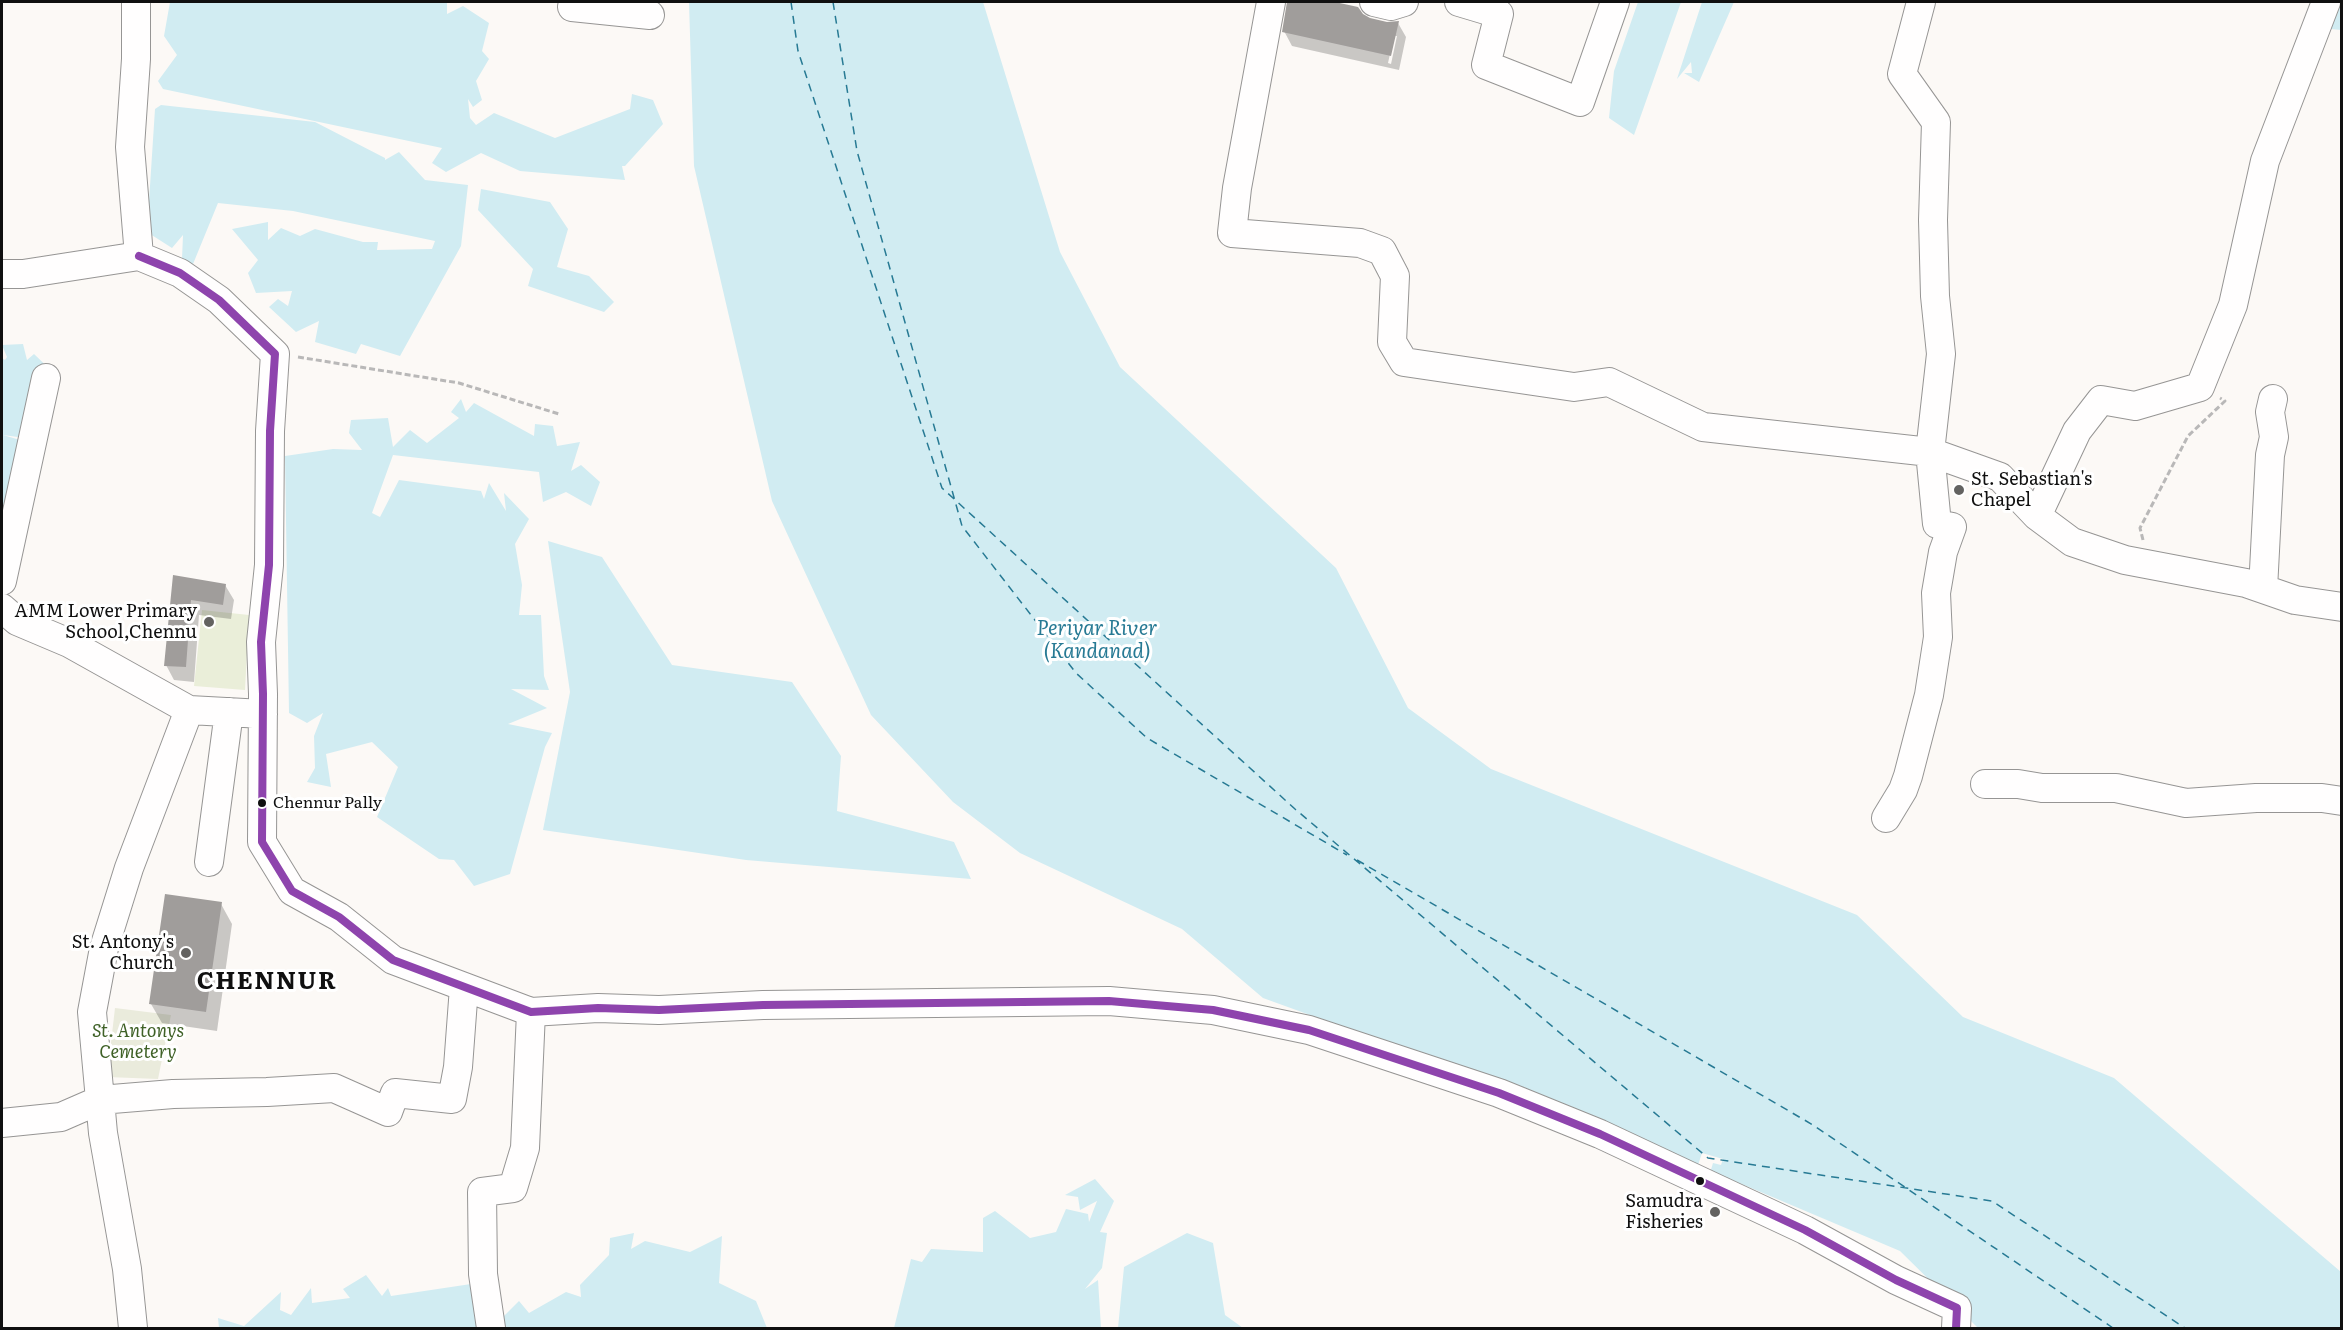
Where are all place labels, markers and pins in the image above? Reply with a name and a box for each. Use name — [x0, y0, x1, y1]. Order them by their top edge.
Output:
place label: St. Sebastian's Chapel — [1971, 469, 2092, 512]
marker: St. Sebastian's Chapel — [1952, 483, 1966, 497]
place label: AMM Lower Primary School,Chennu — [15, 601, 197, 644]
marker: AMM Lower Primary School,Chennu — [202, 615, 216, 629]
place label: Chennur Pally — [273, 793, 382, 813]
marker: Chennur Pally — [256, 797, 268, 809]
place label: St. Antony's Church — [72, 932, 174, 974]
marker: St. Antony's Church — [179, 946, 193, 960]
unlabelled marker — [1694, 1175, 1706, 1187]
place label: Samudra Fisheries — [1625, 1191, 1703, 1234]
marker: Samudra Fisheries — [1708, 1205, 1722, 1219]

